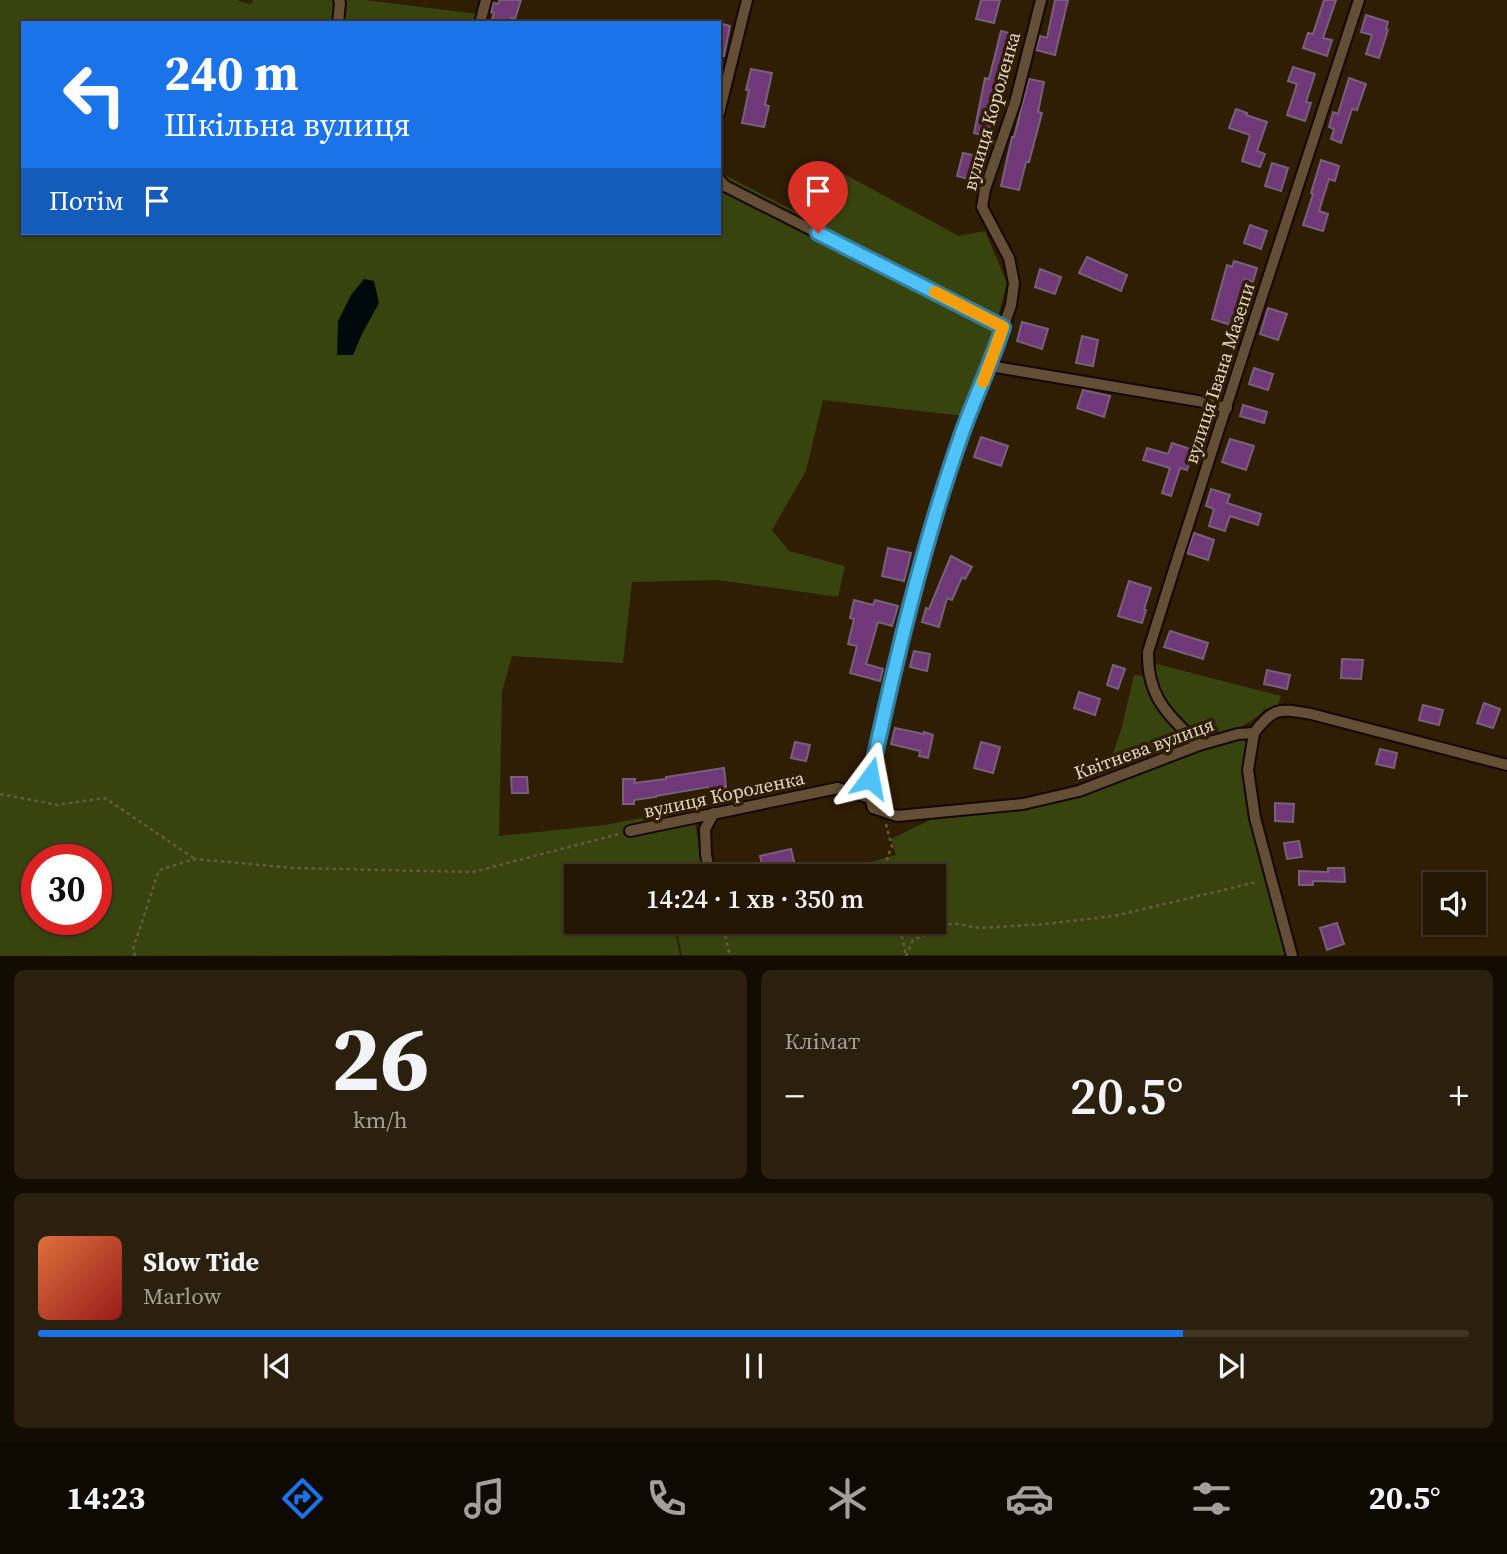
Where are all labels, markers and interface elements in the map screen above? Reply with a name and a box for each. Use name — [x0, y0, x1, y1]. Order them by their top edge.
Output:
street label: вулиця Короленка — [956, 28, 1026, 193]
text: 240 m — [164, 39, 299, 106]
icon: left — [49, 49, 140, 140]
text: Шкільна вулиця — [164, 103, 411, 147]
pin — [788, 161, 848, 233]
icon: arrive — [799, 172, 837, 210]
icon: arrive — [138, 182, 176, 220]
text: Потім — [49, 183, 124, 219]
street label: вулиця Івана Мазепи — [1177, 279, 1261, 467]
street label: Квітнева вулиця — [1071, 711, 1217, 785]
position arrow — [833, 741, 907, 815]
street label: вулиця Короленка — [641, 764, 807, 824]
speed limit sign: 30 — [21, 844, 112, 935]
map controls — [1423, 872, 1486, 935]
button: sound — [1423, 872, 1486, 935]
text: 14:24 · 1 хв · 350 m — [646, 881, 864, 917]
text: 26 — [331, 996, 430, 1120]
text: Клімат — [785, 1025, 860, 1057]
text: 20.5° — [1070, 1060, 1184, 1131]
text: − — [785, 1070, 805, 1122]
text: + — [1449, 1070, 1469, 1122]
text: km/h — [353, 1104, 408, 1136]
text: Slow Tide — [143, 1244, 259, 1280]
text: Marlow — [143, 1280, 221, 1312]
icon: previous — [258, 1347, 296, 1385]
icon: pause — [735, 1347, 773, 1385]
icon: next — [1212, 1347, 1250, 1385]
icon: directions — [278, 1474, 327, 1523]
icon: music — [460, 1474, 509, 1523]
icon: phone — [642, 1474, 691, 1523]
icon: climate — [823, 1474, 872, 1523]
icon: car — [1005, 1474, 1054, 1523]
icon: filters — [1187, 1474, 1236, 1523]
text: 14:23 — [66, 1476, 145, 1520]
text: 20.5° — [1368, 1476, 1441, 1520]

